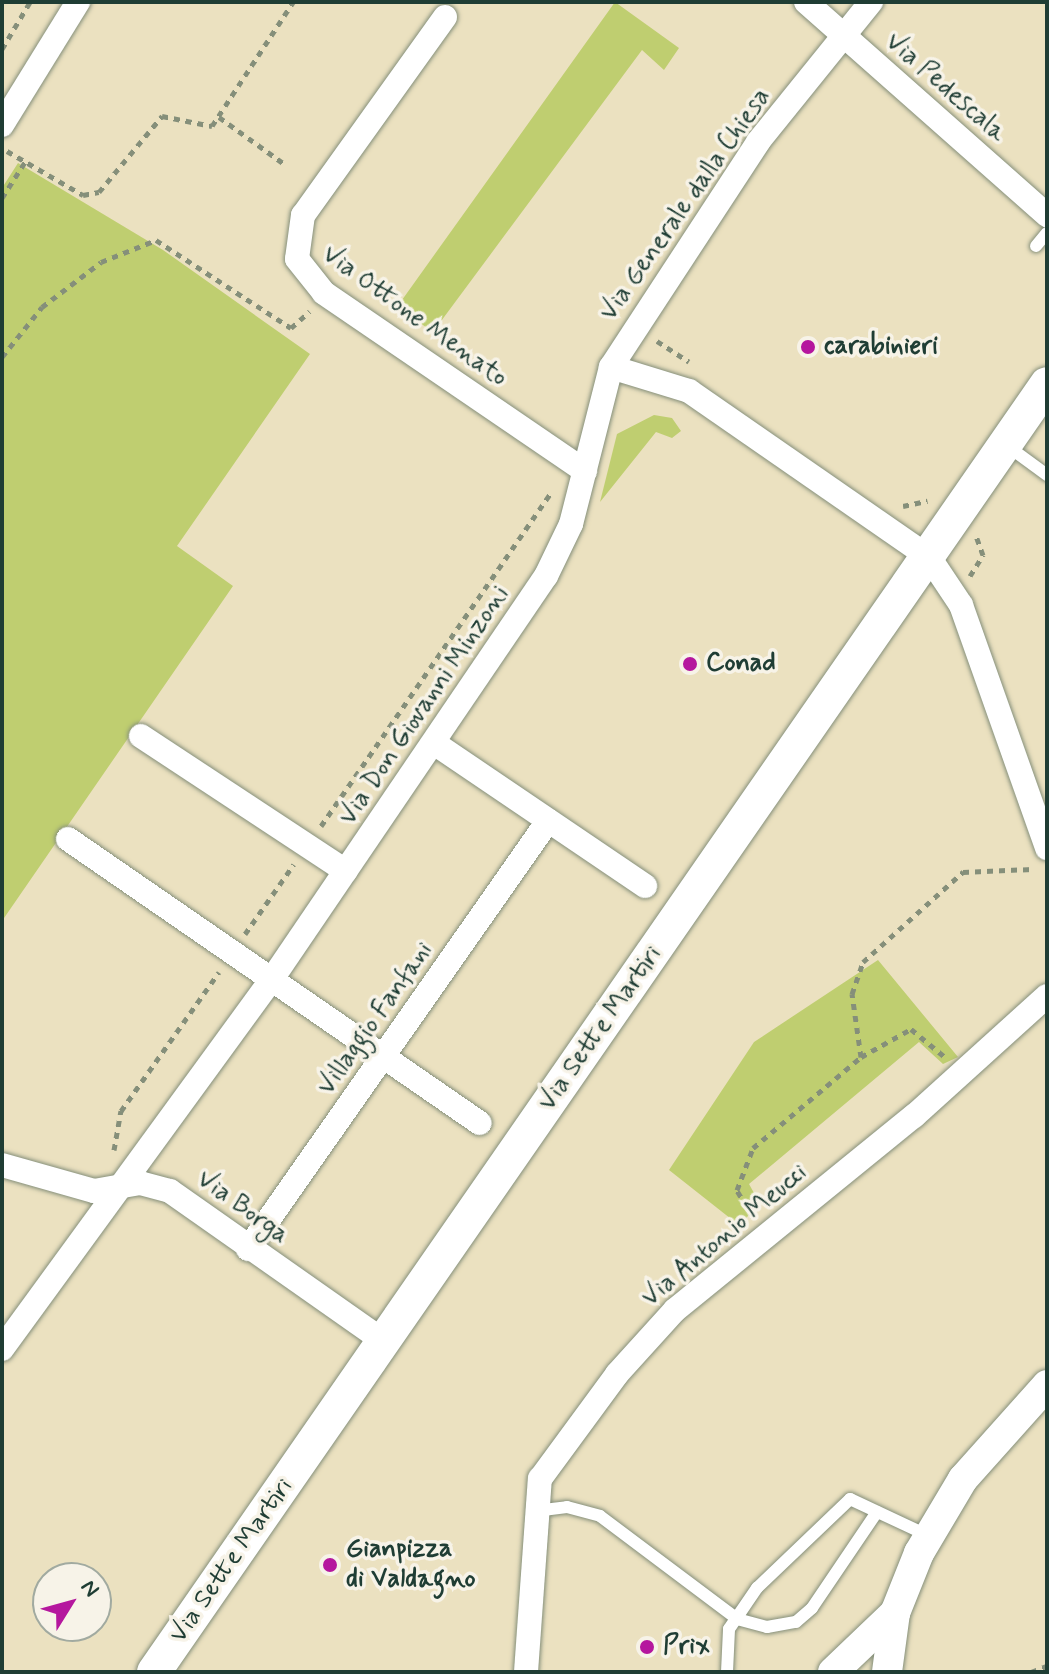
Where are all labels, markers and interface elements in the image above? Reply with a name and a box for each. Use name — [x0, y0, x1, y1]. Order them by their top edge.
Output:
street label: Via Pedescala — [878, 27, 1012, 149]
street label: Via Generale dalla Chiesa — [592, 80, 780, 330]
street label: Via Ottone Menato — [319, 242, 509, 392]
place label: carabinieri — [824, 331, 938, 363]
marker: carabinieri — [799, 338, 817, 356]
street label: Via Don Giovanni Minzoni — [335, 583, 515, 829]
place label: Conad — [706, 648, 776, 680]
marker: Conad — [681, 655, 699, 673]
street label: Villaggio Fanfani — [312, 938, 440, 1100]
street label: Via Sette Martiri — [532, 940, 670, 1118]
street label: Via Antonio Meucci — [636, 1158, 814, 1314]
street label: Via Borga — [190, 1164, 294, 1252]
street label: Via Sette Martiri — [163, 1472, 301, 1650]
place label: Gianpizza di Valdagno — [346, 1534, 468, 1596]
marker: Gianpizza di Valdagno — [321, 1556, 339, 1574]
north arrow — [32, 1562, 112, 1642]
text: N — [74, 1574, 105, 1603]
place label: Prix — [663, 1631, 709, 1663]
marker: Prix — [638, 1638, 656, 1656]

